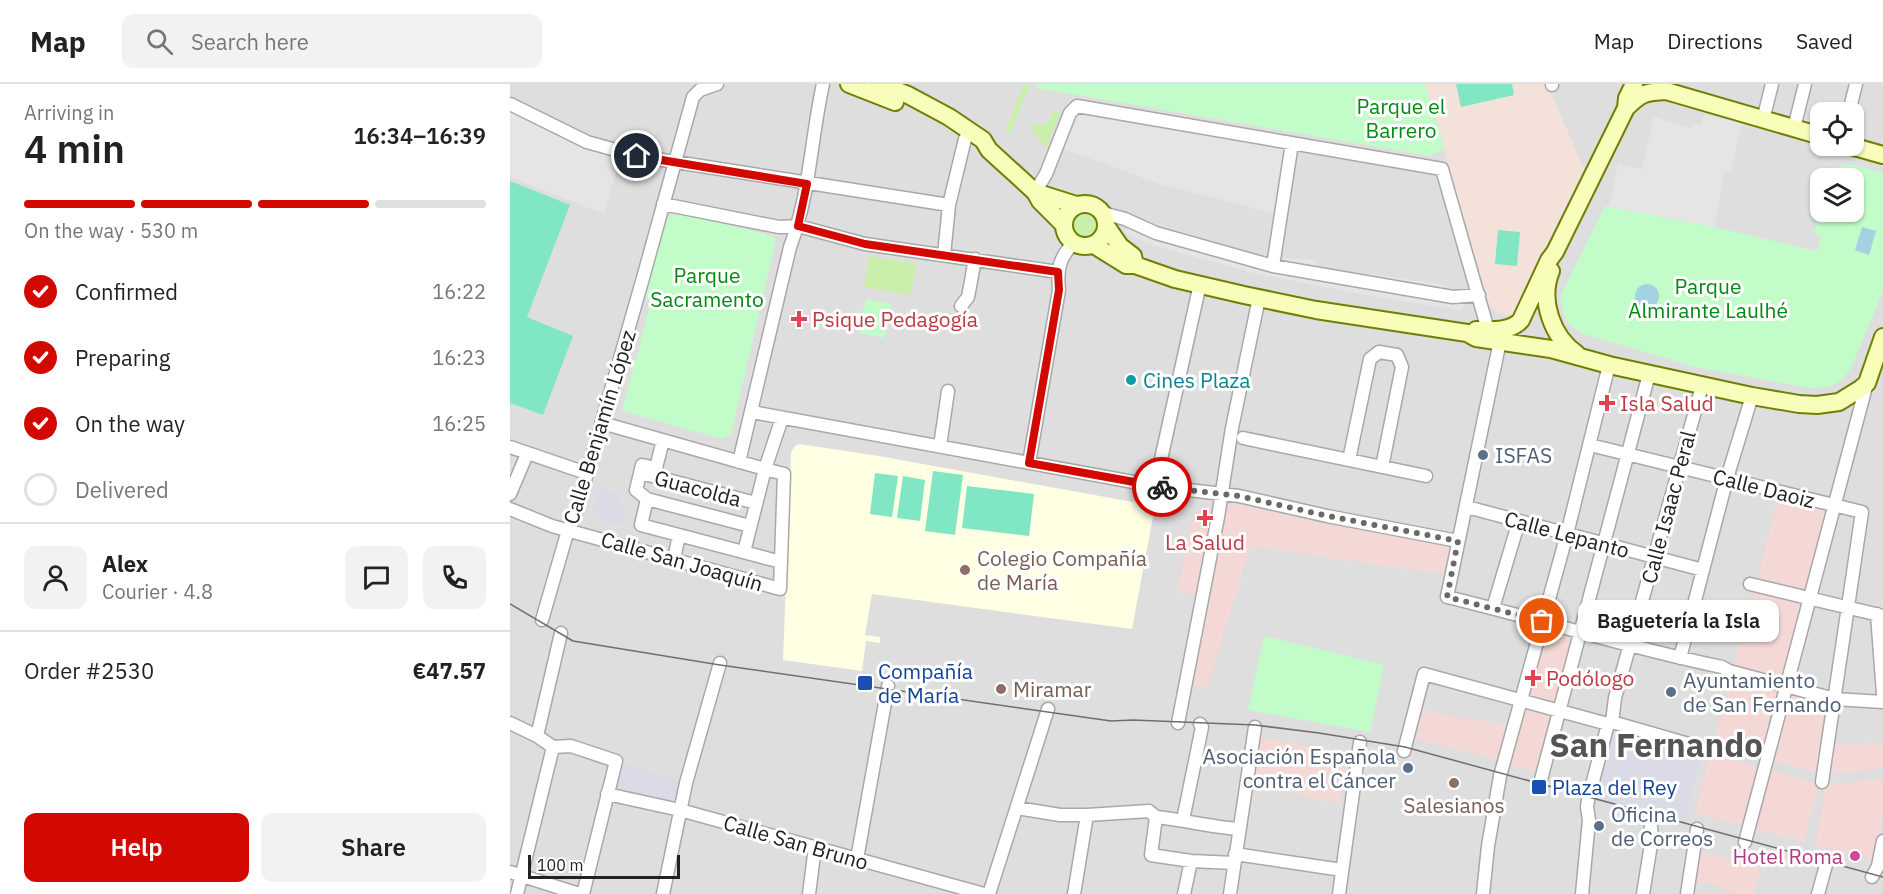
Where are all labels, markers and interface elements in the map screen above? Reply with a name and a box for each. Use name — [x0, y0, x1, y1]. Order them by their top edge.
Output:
search box — [122, 14, 542, 68]
text: Map — [30, 23, 86, 60]
icon: search — [143, 25, 176, 58]
text: Search here — [191, 27, 309, 56]
text: Map — [1594, 27, 1634, 55]
text: Directions — [1667, 27, 1763, 55]
text: Saved — [1796, 27, 1853, 55]
park label: Parque el Barrero — [1356, 92, 1446, 144]
text: Arriving in — [24, 99, 114, 126]
map controls — [1810, 102, 1864, 222]
button: locate — [1810, 102, 1864, 156]
text: 16:34–16:39 — [353, 121, 486, 150]
text: 4 min — [24, 123, 125, 174]
pin — [611, 130, 662, 181]
icon: home — [620, 139, 653, 172]
button: layers — [1810, 168, 1864, 222]
text: On the way · 530 m — [24, 217, 198, 244]
park label: Parque Sacramento — [650, 261, 764, 313]
park label: Parque Almirante Laulhé — [1628, 272, 1788, 324]
icon: check — [24, 275, 57, 308]
text: Confirmed — [75, 277, 178, 306]
text: 16:22 — [432, 278, 486, 305]
place label: Psique Pedagogía — [812, 305, 978, 333]
marker: Psique Pedagogía — [790, 310, 808, 328]
street label: Calle Benjamín López — [556, 326, 642, 527]
icon: check — [24, 341, 57, 374]
text: Preparing — [75, 343, 170, 372]
text: 16:23 — [432, 344, 486, 371]
place label: Cines Plaza — [1143, 366, 1251, 394]
marker: Cines Plaza — [1124, 373, 1138, 387]
place label: Isla Salud — [1620, 389, 1714, 417]
marker: Isla Salud — [1598, 394, 1616, 412]
icon: check — [24, 407, 57, 440]
text: On the way — [75, 409, 185, 438]
text: 16:25 — [432, 410, 486, 437]
street label: Calle Isaac Peral — [1634, 427, 1702, 586]
place label: ISFAS — [1495, 441, 1552, 469]
marker: ISFAS — [1476, 448, 1490, 462]
courier — [1132, 457, 1192, 517]
street label: Calle Daoiz — [1710, 462, 1818, 514]
street label: Guacolda — [651, 463, 745, 513]
icon: bike — [1146, 471, 1179, 504]
text: Delivered — [75, 475, 169, 504]
street label: Calle Lepanto — [1501, 504, 1633, 564]
marker: La Salud — [1196, 509, 1214, 527]
street label: Calle San Joaquín — [598, 524, 766, 598]
place label: La Salud — [1165, 528, 1245, 556]
place label: Colegio Compañía de María — [977, 544, 1147, 596]
button: person — [24, 546, 87, 609]
button: chat — [345, 546, 408, 609]
button: phone — [423, 546, 486, 609]
text: Alex — [102, 549, 148, 578]
marker: Colegio Compañía de María — [958, 563, 972, 577]
text: Courier · 4.8 — [102, 578, 213, 605]
pin — [1516, 595, 1567, 646]
callout: Baguetería la Isla — [1578, 600, 1779, 642]
icon: bag — [1525, 604, 1558, 637]
text: Baguetería la Isla — [1597, 607, 1760, 634]
text: Order #2530 — [24, 656, 154, 685]
text: €47.57 — [413, 656, 486, 685]
place label: Compañía de María — [878, 657, 973, 709]
place label: Podólogo — [1546, 664, 1634, 692]
place label: Ayuntamiento de San Fernando — [1683, 666, 1841, 718]
marker: Podólogo — [1524, 669, 1542, 687]
marker: Compañía de María — [856, 674, 874, 692]
place label: Miramar — [1013, 675, 1092, 703]
marker: Miramar — [994, 682, 1008, 696]
marker: Ayuntamiento de San Fernando — [1664, 685, 1678, 699]
district label: San Fernando — [1549, 723, 1763, 766]
place label: Asociación Española contra el Cáncer — [1203, 742, 1396, 794]
marker: Asociación Española contra el Cáncer — [1401, 761, 1415, 775]
place label: Plaza del Rey — [1552, 773, 1677, 801]
marker: Salesianos — [1447, 776, 1461, 790]
marker: Plaza del Rey — [1530, 778, 1548, 796]
place label: Salesianos — [1403, 791, 1505, 819]
place label: Oficina de Correos — [1611, 800, 1713, 852]
street label: Calle San Bruno — [720, 808, 872, 876]
button: Help — [24, 813, 249, 882]
button: Share — [261, 813, 486, 882]
marker: Oficina de Correos — [1592, 819, 1606, 833]
place label: Hotel Roma — [1732, 842, 1843, 870]
marker: Hotel Roma — [1848, 849, 1862, 863]
scale bar — [528, 852, 680, 880]
text: 100 m — [537, 855, 584, 875]

